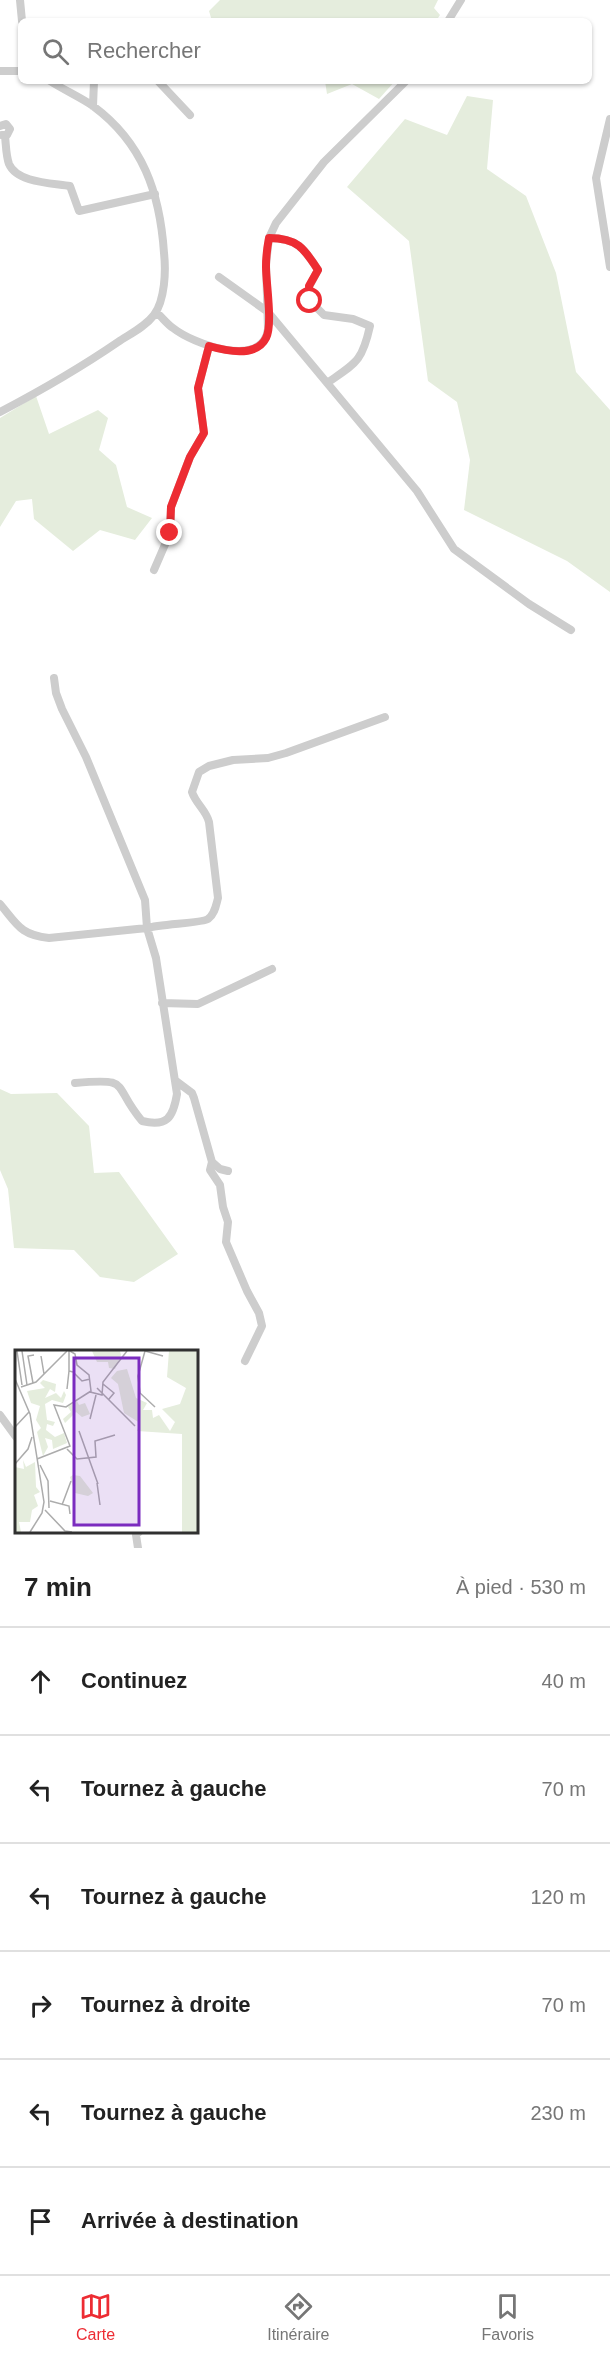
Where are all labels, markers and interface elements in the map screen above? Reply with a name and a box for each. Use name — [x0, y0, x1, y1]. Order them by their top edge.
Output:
search box — [18, 18, 592, 84]
icon: search — [39, 35, 72, 68]
text: Rechercher — [87, 38, 201, 63]
route start — [296, 287, 322, 313]
route end — [156, 519, 182, 545]
inset map — [15, 1350, 198, 1533]
text: 7 min — [24, 1572, 92, 1602]
text: À pied · 530 m — [456, 1576, 586, 1598]
icon: ahead — [24, 1665, 57, 1698]
text: Continuez — [81, 1668, 187, 1693]
text: 40 m — [542, 1670, 586, 1692]
icon: left — [24, 1773, 57, 1806]
text: Tournez à gauche — [81, 1776, 266, 1801]
text: 70 m — [542, 1778, 586, 1800]
icon: left — [24, 1881, 57, 1914]
text: Tournez à gauche — [81, 1884, 266, 1909]
text: 120 m — [530, 1886, 586, 1908]
icon: right — [24, 1989, 57, 2022]
text: Tournez à droite — [81, 1992, 251, 2017]
text: 70 m — [542, 1994, 586, 2016]
icon: left — [24, 2097, 57, 2130]
text: Tournez à gauche — [81, 2100, 266, 2125]
text: 230 m — [530, 2102, 586, 2124]
icon: arrive — [24, 2205, 57, 2238]
text: Arrivée à destination — [81, 2208, 299, 2233]
tab: Carte — [76, 2290, 115, 2344]
tab: Itinéraire — [267, 2290, 329, 2344]
tab: Favoris — [481, 2290, 534, 2344]

